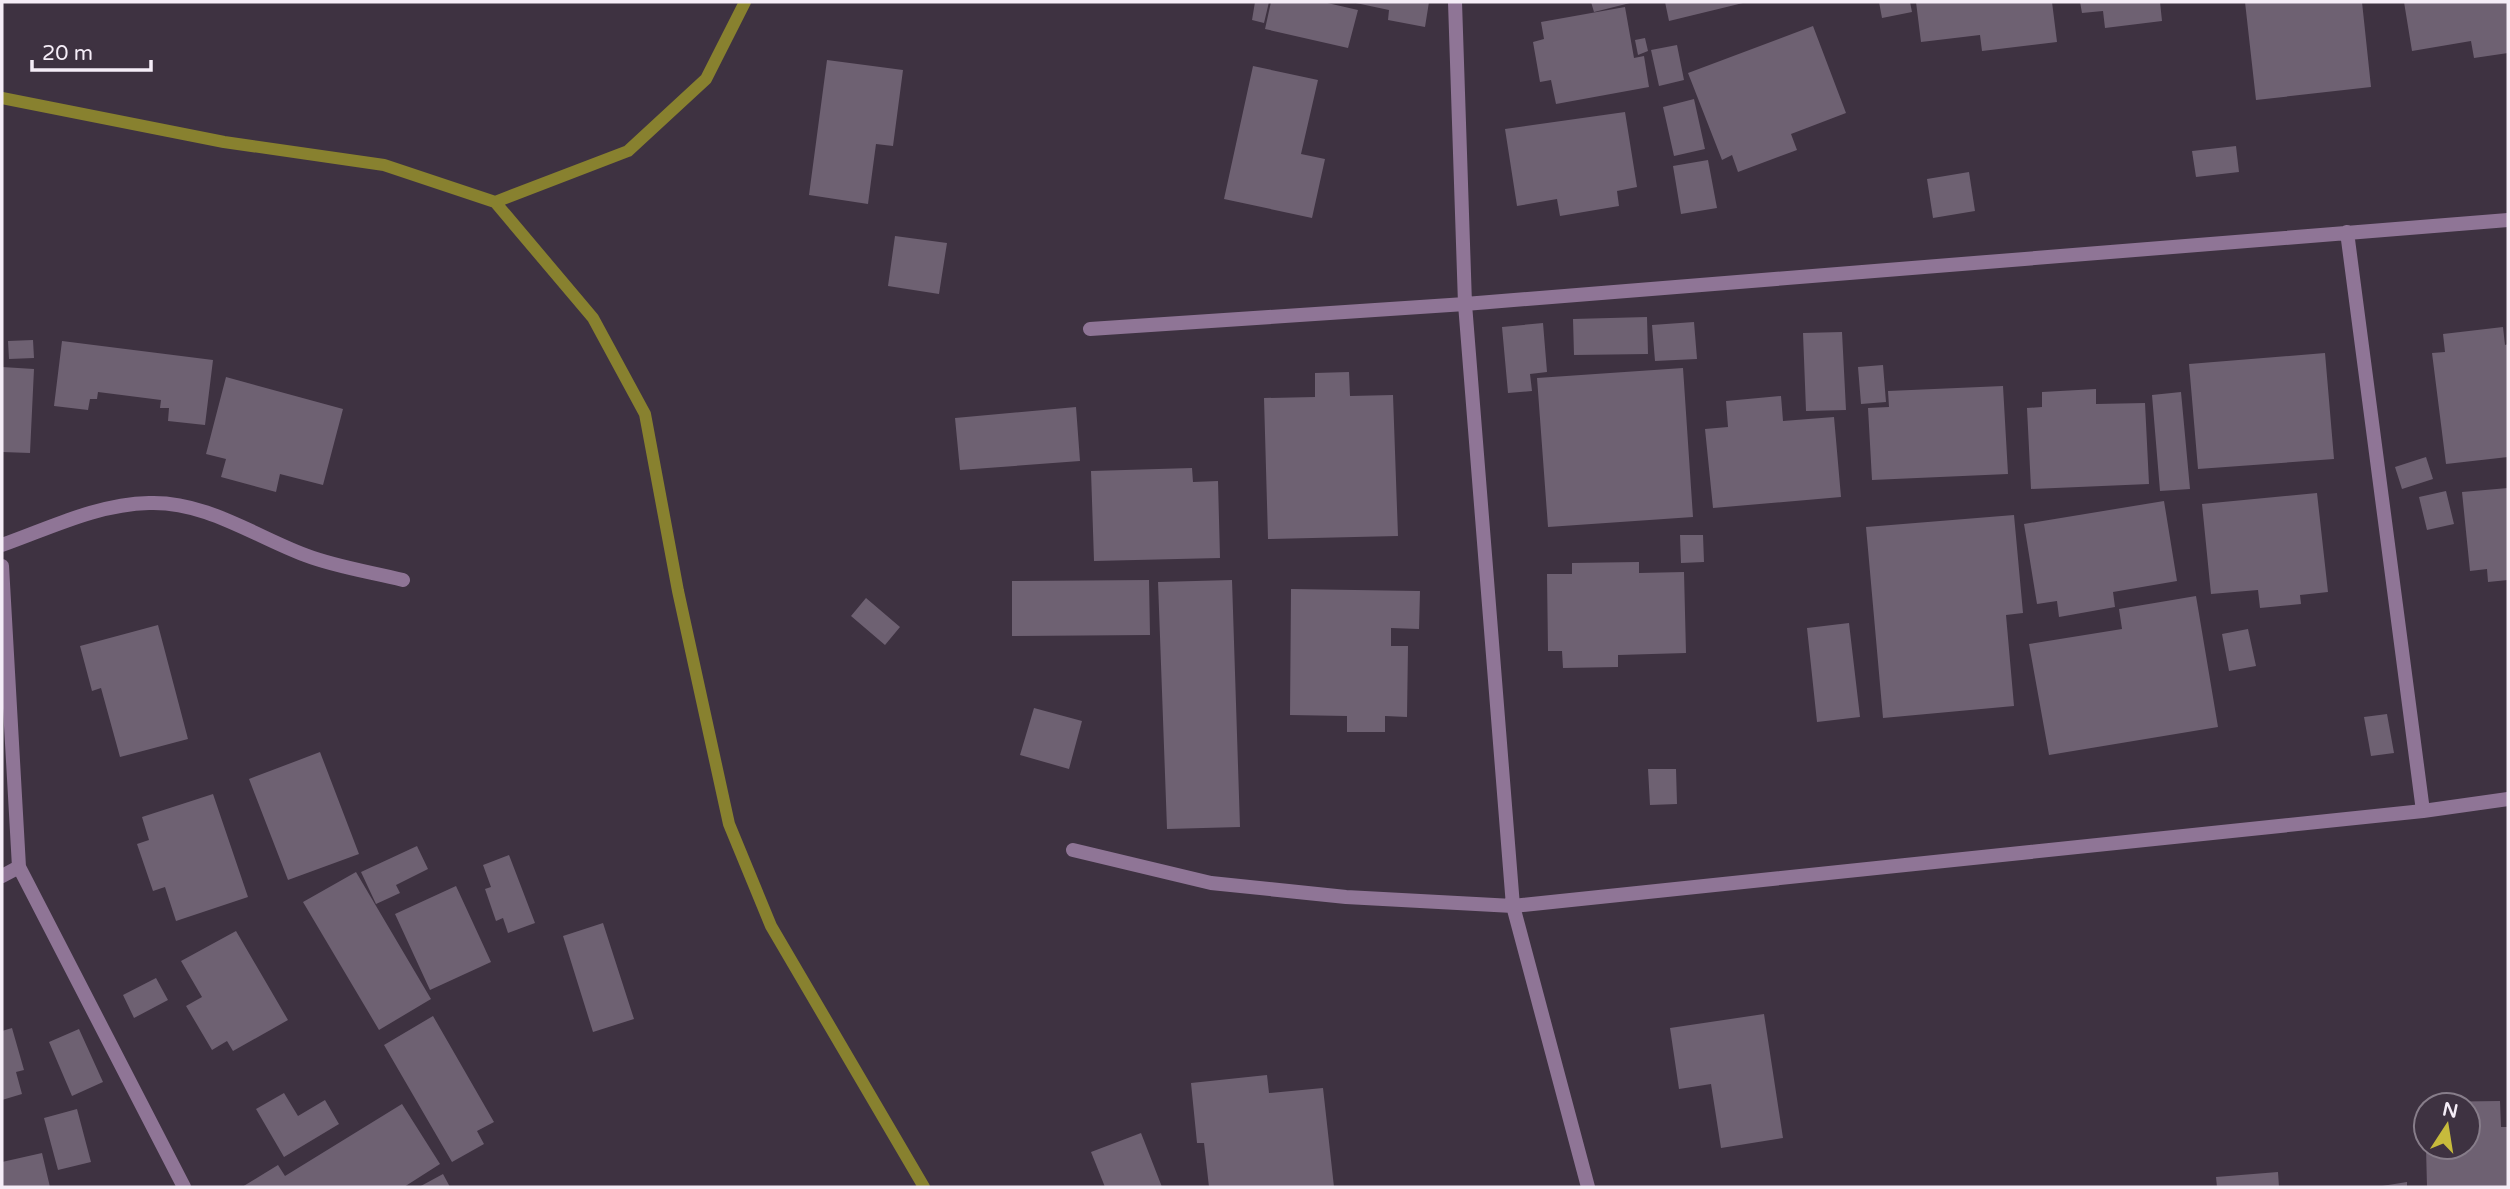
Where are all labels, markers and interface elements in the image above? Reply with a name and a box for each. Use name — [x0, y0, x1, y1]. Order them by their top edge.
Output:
scale bar — [32, 28, 150, 72]
text: 20 m — [42, 41, 93, 66]
north arrow — [2412, 1091, 2482, 1161]
text: N — [2441, 1098, 2460, 1123]

